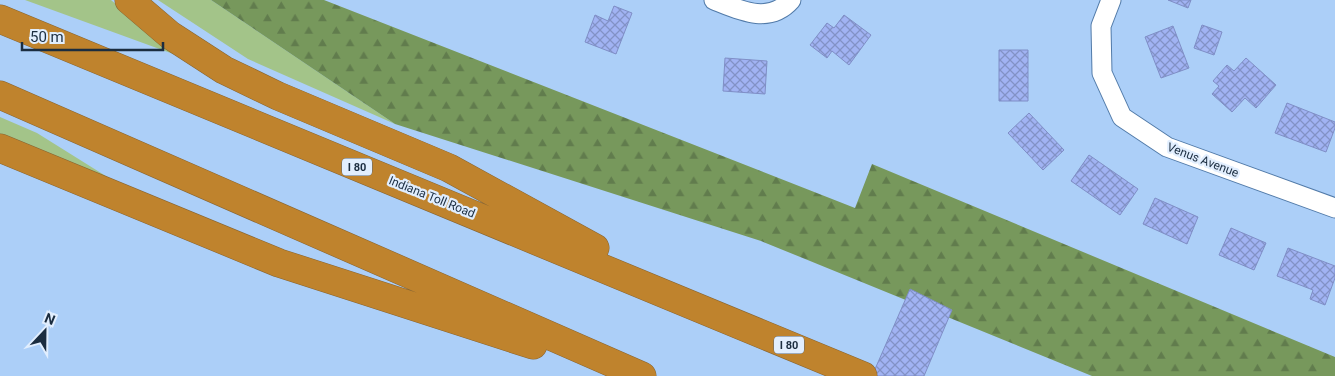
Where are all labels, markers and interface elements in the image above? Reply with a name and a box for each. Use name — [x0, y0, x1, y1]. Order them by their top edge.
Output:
scale bar — [22, 20, 164, 52]
text: 50 m — [30, 28, 64, 46]
street label: Venus Avenue — [1165, 140, 1241, 180]
road number: I 80 — [342, 158, 372, 176]
street label: Indiana Toll Road — [387, 173, 477, 221]
north arrow — [20, 306, 70, 356]
text: N — [42, 310, 57, 328]
road number: I 80 — [774, 336, 804, 354]

